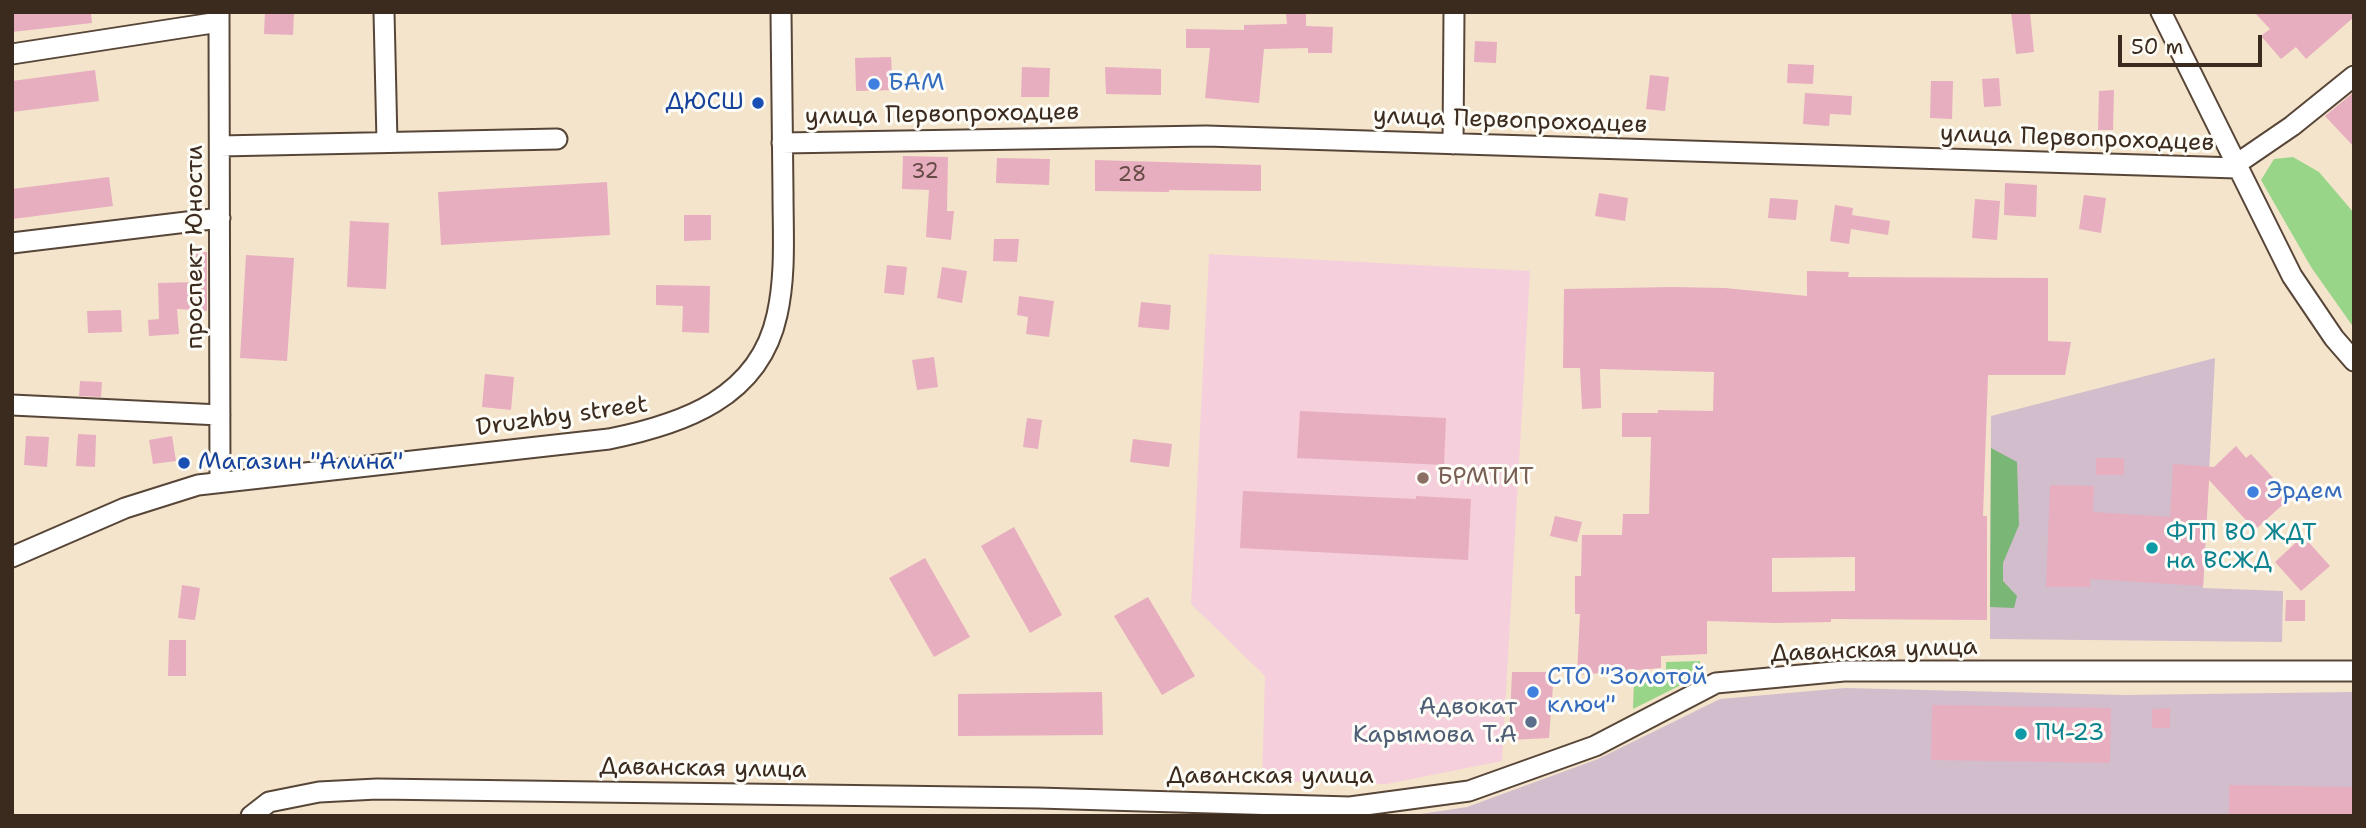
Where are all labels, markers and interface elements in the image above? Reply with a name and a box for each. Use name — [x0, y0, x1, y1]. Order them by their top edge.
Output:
scale bar — [2121, 21, 2264, 65]
text: 50 m — [2131, 33, 2184, 61]
place label: БАМ — [888, 70, 945, 98]
marker: БАМ — [866, 76, 882, 92]
place label: ДЮСШ — [665, 89, 744, 117]
marker: ДЮСШ — [750, 95, 766, 111]
street label: улица Первопроходцев — [805, 98, 1079, 132]
street label: улица Первопроходцев — [1372, 102, 1648, 140]
street label: улица Первопроходцев — [1939, 120, 2215, 158]
street label: проспект Юности — [182, 145, 210, 349]
house number: 32 — [911, 160, 939, 186]
house number: 28 — [1118, 163, 1146, 189]
street label: Druzhby street — [474, 391, 650, 443]
place label: Магазин "Алина" — [198, 449, 403, 477]
marker: Магазин "Алина" — [176, 455, 192, 471]
place label: БРМТИТ — [1437, 464, 1534, 492]
marker: БРМТИТ — [1415, 470, 1431, 486]
place label: Эрдем — [2267, 478, 2342, 506]
marker: Эрдем — [2245, 484, 2261, 500]
place label: ФГП ВО ЖДТ на ВСЖД — [2166, 520, 2317, 576]
marker: ФГП ВО ЖДТ на ВСЖД — [2144, 540, 2160, 556]
street label: Даванская улица — [1770, 633, 1978, 669]
place label: СТО "Золотой ключ" — [1547, 664, 1707, 720]
marker: СТО "Золотой ключ" — [1525, 684, 1541, 700]
place label: Адвокат Карымова Т.А — [1353, 694, 1517, 750]
marker: Адвокат Карымова Т.А — [1523, 714, 1539, 730]
place label: ПЧ-23 — [2035, 720, 2105, 748]
marker: ПЧ-23 — [2013, 726, 2029, 742]
street label: Даванская улица — [599, 753, 807, 785]
street label: Даванская улица — [1166, 763, 1374, 791]

